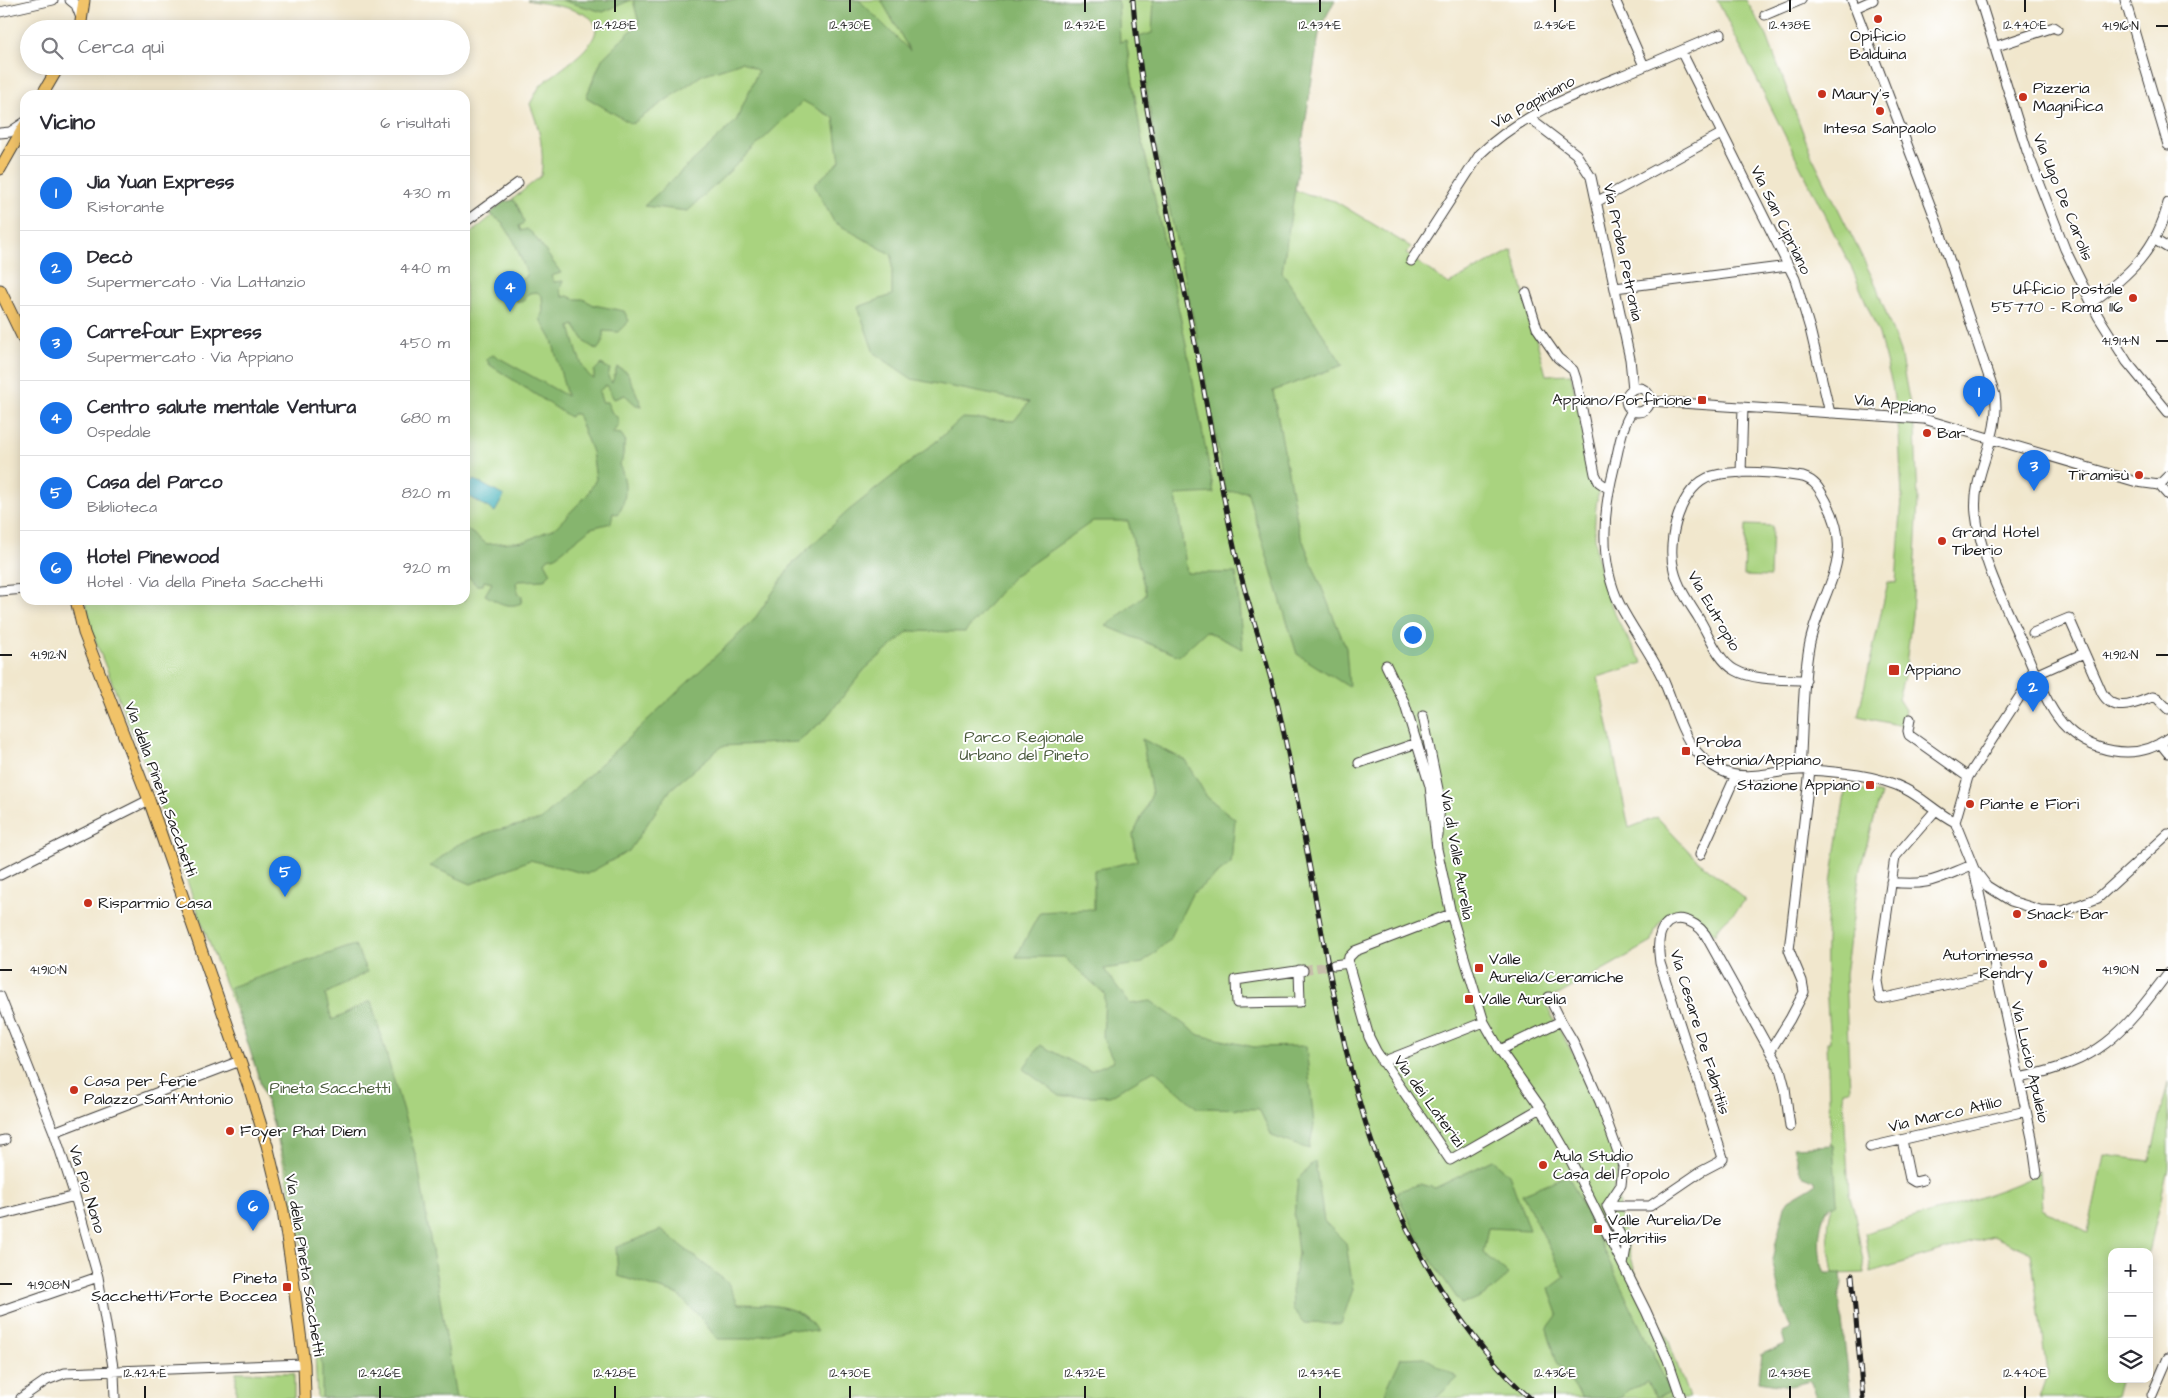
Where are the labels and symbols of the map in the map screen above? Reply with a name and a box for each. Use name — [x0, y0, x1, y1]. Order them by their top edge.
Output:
marker: Opificio Balduina — [1872, 13, 1884, 25]
text: 12.428°E — [594, 17, 636, 34]
text: 12.430°E — [829, 17, 871, 34]
text: 12.432°E — [1065, 17, 1105, 34]
text: 12.434°E — [1299, 17, 1341, 34]
text: 12.436°E — [1534, 17, 1576, 34]
text: 12.438°E — [1769, 17, 1811, 34]
text: 12.440°E — [2003, 17, 2047, 34]
text: 41.916°N — [2101, 18, 2139, 35]
place label: Opificio Balduina — [1850, 25, 1906, 65]
street label: Via Papiniano — [1487, 70, 1579, 134]
place label: Pizzeria Magnifica — [2033, 77, 2103, 118]
place label: Maury's — [1832, 83, 1890, 106]
marker: Maury's — [1816, 88, 1828, 100]
marker: Pizzeria Magnifica — [2017, 91, 2029, 103]
marker: Intesa Sanpaolo — [1874, 105, 1886, 117]
place label: Intesa Sanpaolo — [1824, 117, 1936, 139]
street label: Via Ugo De Carolis — [2027, 130, 2099, 264]
street label: Via San Cipriano — [1745, 162, 1817, 278]
street label: Via Proba Petronia — [1598, 181, 1648, 323]
pin: 4 — [494, 271, 526, 312]
place label: Ufficio postale 55770 – Roma 116 — [1991, 278, 2123, 318]
marker: Ufficio postale 55770 – Roma 116 — [2127, 292, 2139, 304]
text: 41.914°N — [2101, 333, 2140, 350]
pin: 1 — [1963, 376, 1995, 417]
street label: Via Appiano — [1853, 388, 1937, 420]
place label: Appiano/Porfirione — [1552, 389, 1692, 411]
marker: Appiano/Porfirione — [1696, 394, 1708, 406]
place label: Bar — [1937, 422, 1966, 444]
marker: Bar — [1921, 427, 1933, 439]
pin: 3 — [2018, 450, 2050, 491]
place label: Tiramisù — [2069, 464, 2129, 486]
marker: Tiramisù — [2133, 469, 2145, 481]
place label: Grand Hotel Tiberio — [1952, 521, 2039, 561]
marker: Grand Hotel Tiberio — [1936, 535, 1948, 547]
street label: Via Eutropio — [1682, 567, 1746, 655]
your location — [1400, 622, 1426, 648]
text: 41.912°N — [30, 647, 67, 664]
text: 41.912°N — [2102, 647, 2139, 664]
place label: Appiano — [1905, 659, 1961, 681]
marker: Appiano — [1887, 663, 1901, 677]
pin: 2 — [2017, 671, 2049, 712]
street label: Via della Pineta Sacchetti — [119, 699, 203, 880]
park label: Parco Regionale Urbano del Pineto — [960, 726, 1088, 766]
place label: Proba Petronia/Appiano — [1696, 731, 1821, 771]
marker: Proba Petronia/Appiano — [1680, 745, 1692, 757]
place label: Stazione Appiano — [1737, 774, 1860, 796]
marker: Stazione Appiano — [1864, 779, 1876, 791]
street label: Via di Valle Aurelia — [1435, 788, 1479, 922]
place label: Piante e Fiori — [1980, 793, 2080, 815]
marker: Piante e Fiori — [1964, 798, 1976, 810]
pin: 5 — [269, 856, 301, 897]
place label: Risparmio Casa — [98, 892, 212, 914]
marker: Risparmio Casa — [82, 897, 94, 909]
place label: Snack Bar — [2027, 903, 2108, 925]
marker: Snack Bar — [2011, 908, 2023, 920]
place label: Autorimessa Rendry — [1943, 944, 2033, 985]
street label: Via Cesare De Fabritiis — [1664, 947, 1736, 1117]
place label: Valle Aurelia/Ceramiche — [1489, 948, 1624, 988]
marker: Autorimessa Rendry — [2037, 958, 2049, 970]
text: 41.910°N — [29, 962, 67, 979]
marker: Valle Aurelia/Ceramiche — [1473, 962, 1485, 974]
text: 41.910°N — [2101, 962, 2139, 979]
place label: Valle Aurelia — [1479, 988, 1566, 1010]
marker: Valle Aurelia — [1463, 993, 1475, 1005]
street label: Via Lucio Apuleio — [2005, 999, 2055, 1125]
street label: Via dei Laterizi — [1388, 1051, 1470, 1152]
place label: Casa per ferie Palazzo Sant'Antonio — [84, 1070, 233, 1110]
park label: Pineta Sacchetti — [270, 1077, 391, 1099]
marker: Casa per ferie Palazzo Sant'Antonio — [68, 1084, 80, 1096]
street label: Via Marco Atilio — [1886, 1090, 2004, 1138]
place label: Foyer Phat Diem — [240, 1120, 366, 1143]
marker: Foyer Phat Diem — [224, 1125, 236, 1137]
street label: Via Pio Nono — [63, 1142, 111, 1236]
place label: Aula Studio Casa del Popolo — [1553, 1145, 1669, 1185]
marker: Aula Studio Casa del Popolo — [1537, 1159, 1549, 1171]
street label: Via della Pineta Sacchetti — [280, 1172, 330, 1358]
pin: 6 — [237, 1190, 269, 1231]
place label: Valle Aurelia/De Fabritiis — [1608, 1209, 1722, 1249]
marker: Valle Aurelia/De Fabritiis — [1592, 1223, 1604, 1235]
place label: Pineta Sacchetti/Forte Boccea — [91, 1267, 277, 1307]
text: 41.908°N — [26, 1277, 70, 1294]
marker: Pineta Sacchetti/Forte Boccea — [281, 1281, 293, 1293]
text: 12.424°E — [123, 1365, 167, 1382]
text: 12.426°E — [359, 1365, 401, 1382]
text: 12.428°E — [594, 1365, 636, 1382]
text: 12.430°E — [829, 1365, 871, 1382]
text: 12.432°E — [1065, 1365, 1105, 1382]
text: 12.434°E — [1299, 1365, 1341, 1382]
text: 12.436°E — [1534, 1365, 1576, 1382]
text: 12.438°E — [1769, 1365, 1811, 1382]
text: 12.440°E — [2003, 1365, 2047, 1382]

